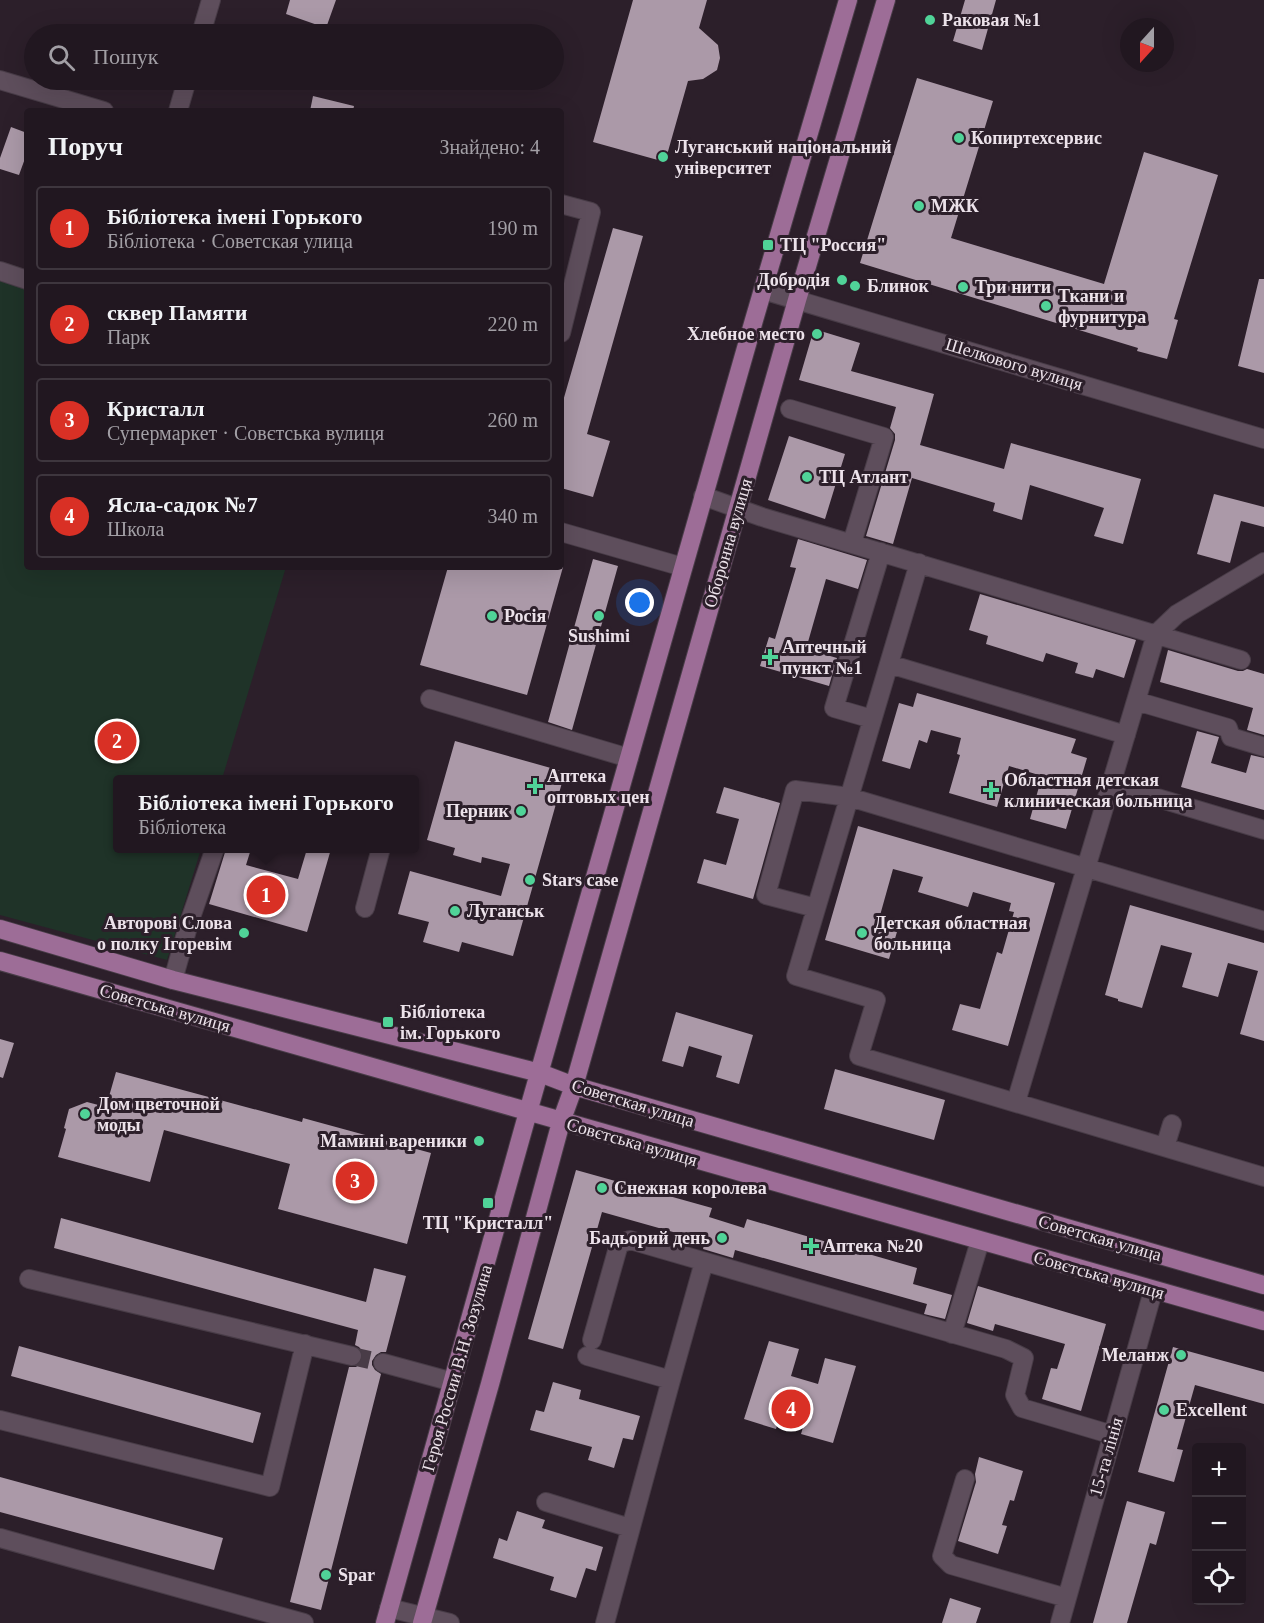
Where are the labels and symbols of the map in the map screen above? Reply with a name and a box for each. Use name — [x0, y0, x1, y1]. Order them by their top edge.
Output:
place label: Раковая №1 — [942, 10, 1041, 30]
marker: Раковая №1 — [923, 13, 937, 27]
north arrow — [1120, 18, 1174, 72]
place label: Копиртехсервис — [971, 128, 1102, 148]
marker: Копиртехсервис — [952, 131, 966, 145]
place label: Луганський національний університет — [675, 137, 892, 178]
marker: Луганський національний університет — [656, 150, 670, 164]
place label: МЖК — [931, 196, 979, 216]
marker: МЖК — [912, 199, 926, 213]
place label: ТЦ "Россия" — [780, 235, 886, 255]
marker: ТЦ "Россия" — [761, 238, 775, 252]
place label: Добродія — [757, 270, 830, 290]
marker: Добродія — [835, 273, 849, 287]
place label: Блинок — [867, 276, 930, 296]
place label: Три нити — [975, 277, 1051, 297]
marker: Блинок — [848, 279, 862, 293]
marker: Три нити — [956, 280, 970, 294]
place label: Ткани и фурнитура — [1058, 286, 1146, 327]
marker: Ткани и фурнитура — [1039, 299, 1053, 313]
place label: Хлебное место — [687, 324, 805, 344]
marker: Хлебное место — [810, 327, 824, 341]
street label: Шелкового вулиця — [943, 334, 1085, 394]
place label: ТЦ Атлант — [819, 467, 908, 487]
marker: ТЦ Атлант — [800, 470, 814, 484]
street label: Оборонна вулиця — [700, 476, 756, 610]
your location — [625, 588, 654, 617]
place label: Росія — [504, 606, 547, 626]
marker: Росія — [485, 609, 499, 623]
marker: Sushimi — [592, 609, 606, 623]
place label: Sushimi — [568, 626, 630, 646]
place label: Аптечный пункт №1 — [782, 637, 867, 678]
marker: Аптечный пункт №1 — [763, 650, 777, 664]
pin: 2 — [98, 718, 136, 764]
place label: Аптека оптовых цен — [547, 766, 650, 807]
place label: Областная детская клиническая больница — [1004, 770, 1193, 811]
marker: Аптека оптовых цен — [528, 779, 542, 793]
marker: Областная детская клиническая больница — [982, 781, 1000, 799]
place label: Перник — [446, 801, 510, 821]
marker: Перник — [514, 804, 528, 818]
place label: Stars case — [542, 870, 618, 890]
pin: 1 — [246, 872, 286, 918]
marker: Stars case — [523, 873, 537, 887]
place label: Луганськ — [467, 901, 545, 921]
marker: Луганськ — [448, 904, 462, 918]
place label: Авторові Слова о полку Ігоревім — [97, 913, 232, 954]
place label: Детская областная больница — [874, 913, 1028, 954]
marker: Авторові Слова о полку Ігоревім — [237, 926, 251, 940]
marker: Детская областная больница — [855, 926, 869, 940]
street label: Совєтська вулиця — [97, 980, 233, 1036]
place label: Бібліотека ім. Горького — [400, 1002, 501, 1043]
marker: Бібліотека ім. Горького — [381, 1015, 395, 1029]
street label: Советская улица — [569, 1075, 697, 1131]
place label: Дом цветочной моды — [97, 1094, 220, 1135]
marker: Дом цветочной моды — [78, 1107, 92, 1121]
street label: Совєтська вулиця — [564, 1114, 700, 1170]
place label: Мамині вареники — [320, 1131, 467, 1151]
marker: Мамині вареники — [472, 1134, 486, 1148]
pin: 3 — [336, 1158, 374, 1204]
place label: Снежная королева — [614, 1178, 767, 1198]
marker: Снежная королева — [595, 1181, 609, 1195]
marker: ТЦ "Кристалл" — [481, 1196, 495, 1210]
street label: Советская улица — [1036, 1211, 1164, 1265]
place label: ТЦ "Кристалл" — [423, 1213, 553, 1233]
place label: Бадьорий день — [589, 1228, 710, 1248]
marker: Бадьорий день — [715, 1231, 729, 1245]
place label: Аптека №20 — [823, 1236, 923, 1256]
marker: Аптека №20 — [804, 1239, 818, 1253]
street label: Совєтська вулиця — [1031, 1247, 1167, 1303]
street label: Героя России В.Н. Зозулина — [418, 1262, 496, 1474]
place label: Меланж — [1102, 1345, 1170, 1365]
marker: Меланж — [1174, 1348, 1188, 1362]
pin: 4 — [772, 1386, 810, 1432]
place label: Excellent — [1176, 1400, 1247, 1420]
marker: Excellent — [1157, 1403, 1171, 1417]
street label: 15-та лінія — [1085, 1415, 1127, 1499]
place label: Spar — [338, 1565, 375, 1585]
marker: Spar — [319, 1568, 333, 1582]

